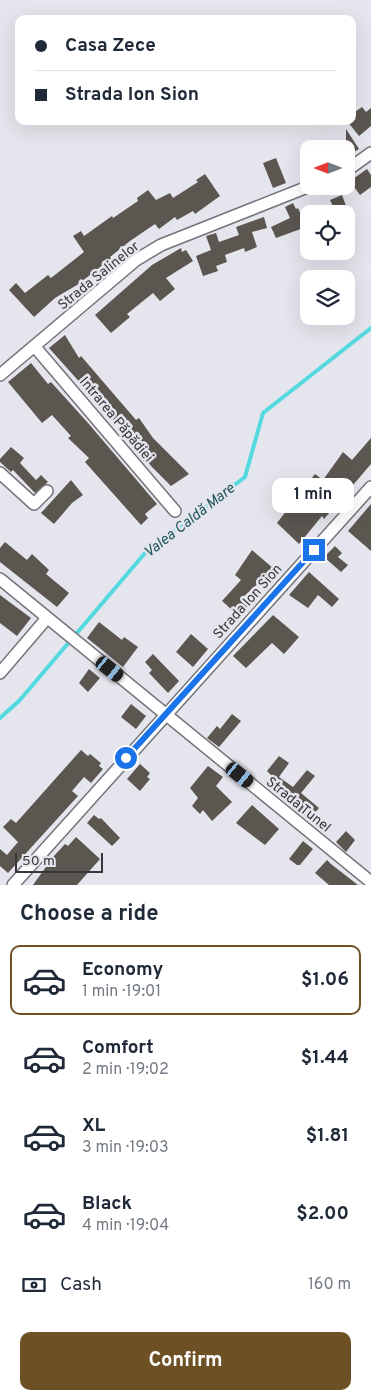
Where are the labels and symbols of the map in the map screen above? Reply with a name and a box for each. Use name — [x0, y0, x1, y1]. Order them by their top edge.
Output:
north arrow — [300, 140, 355, 195]
street label: Strada Salinelor — [55, 238, 143, 314]
street label: Intrarea Păpădiei — [75, 374, 156, 466]
callout: 1 min — [273, 478, 355, 512]
water label: Valea Caldă Mare — [140, 479, 240, 563]
route end — [303, 539, 325, 561]
street label: Strada Ion Sion — [210, 561, 286, 643]
car — [93, 654, 126, 684]
route start — [115, 747, 137, 769]
car — [223, 760, 256, 790]
street label: Strada Tunel — [262, 774, 334, 836]
scale bar — [15, 850, 102, 873]

